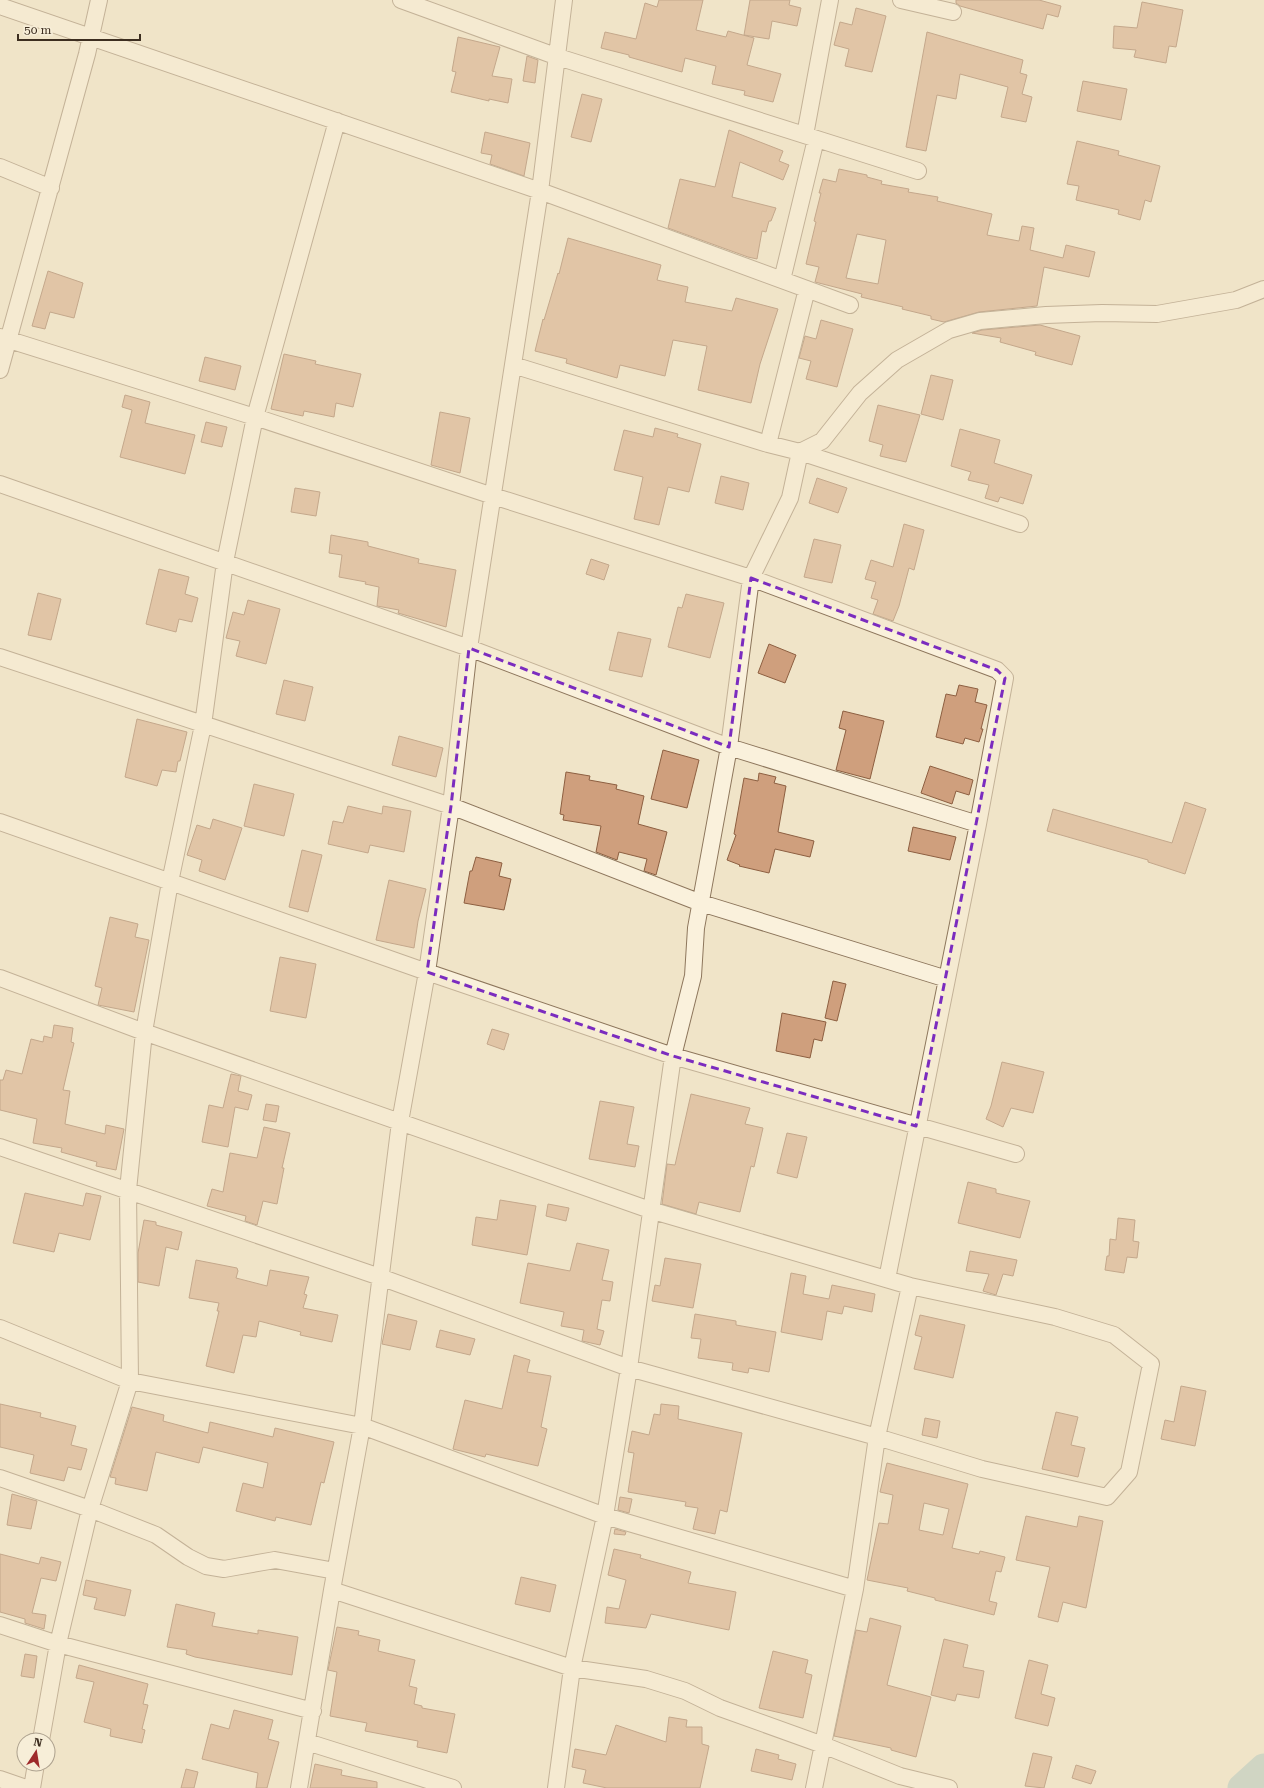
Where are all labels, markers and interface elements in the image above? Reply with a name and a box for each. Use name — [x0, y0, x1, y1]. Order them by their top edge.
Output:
scale bar — [18, 16, 140, 42]
text: 50 m — [24, 23, 51, 37]
north arrow — [16, 1732, 56, 1772]
text: N — [32, 1735, 44, 1750]

